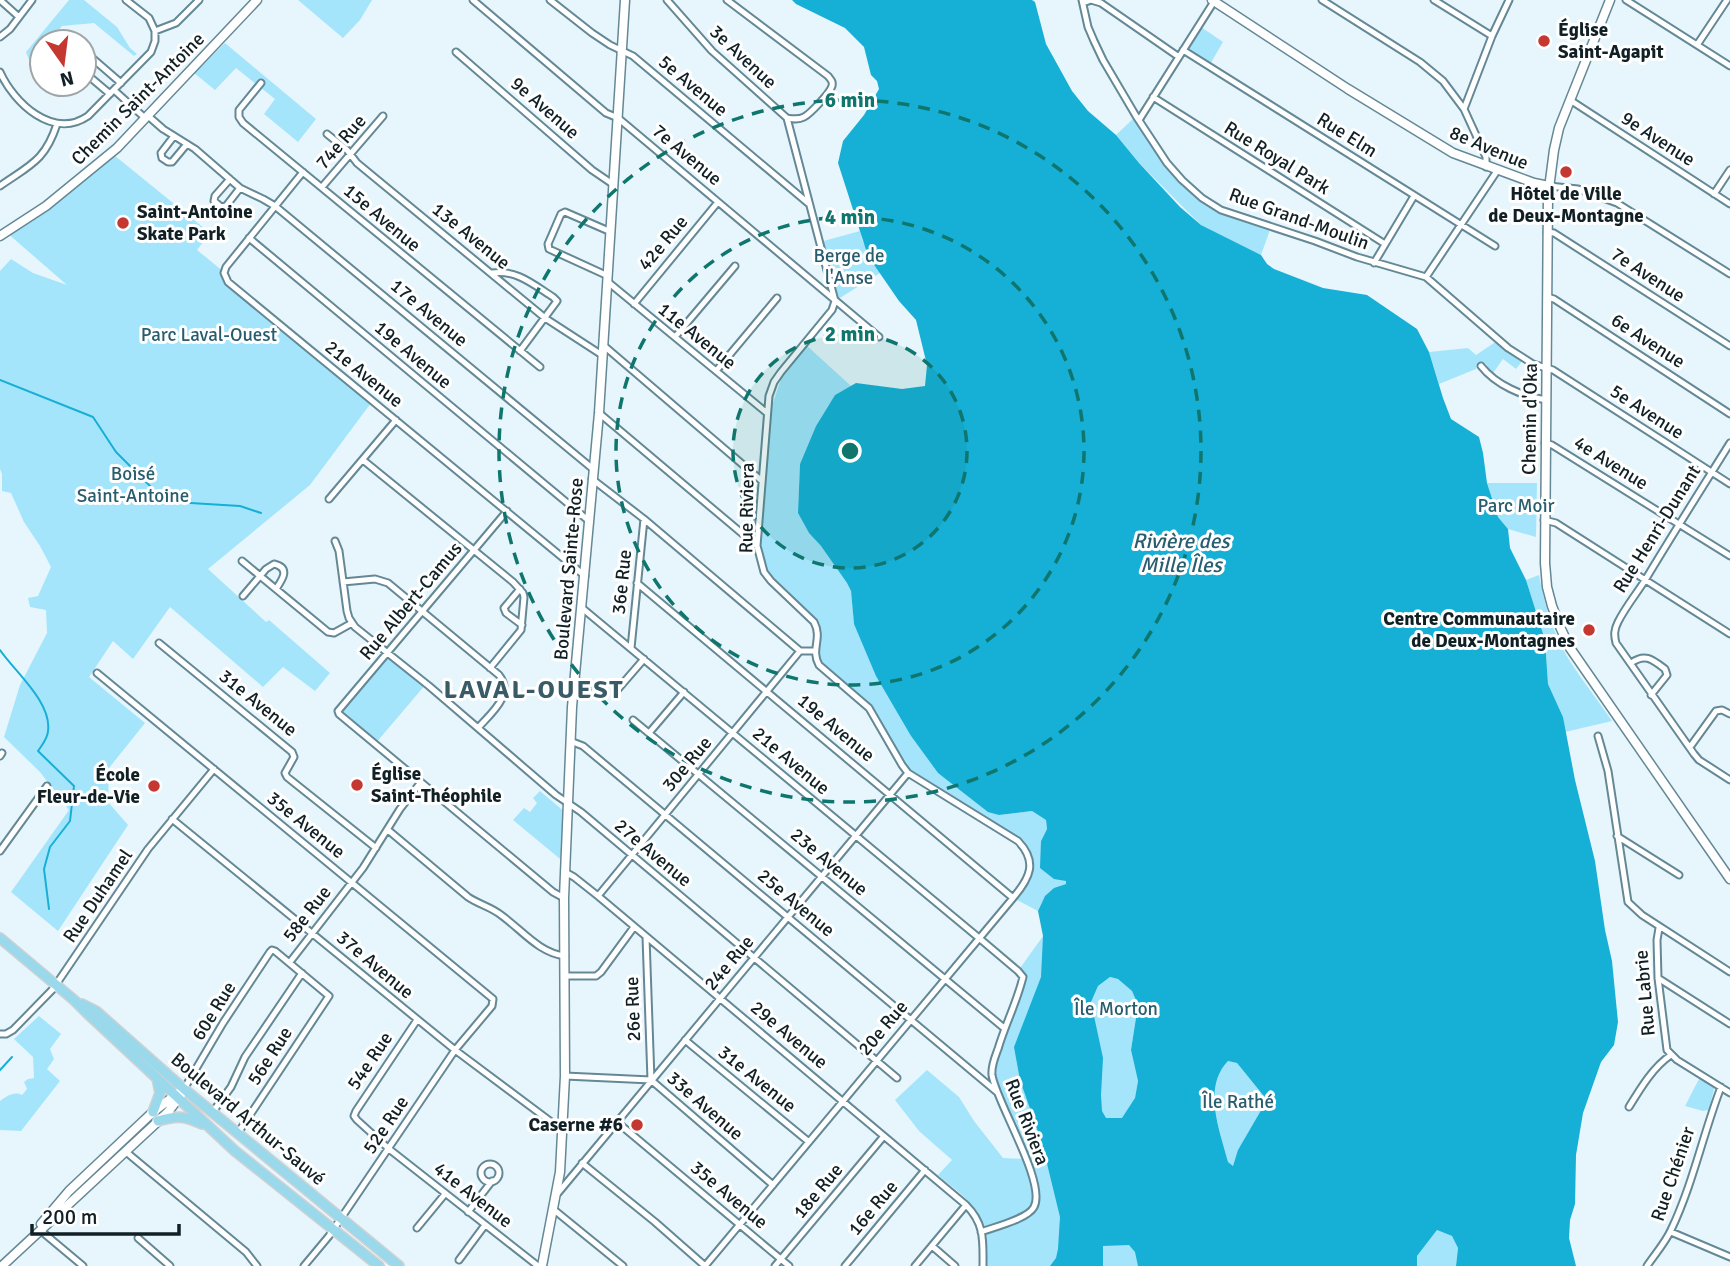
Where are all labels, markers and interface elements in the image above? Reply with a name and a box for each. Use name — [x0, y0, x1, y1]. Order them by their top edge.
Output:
place label: Église Saint-Agapit — [1558, 18, 1664, 64]
street label: 3e Avenue — [704, 20, 782, 94]
street label: Chemin Saint-Antoine — [66, 27, 210, 171]
north arrow — [28, 28, 98, 98]
marker: Église Saint-Agapit — [1536, 33, 1552, 49]
street label: 5e Avenue — [653, 50, 733, 122]
text: N — [58, 65, 76, 92]
street label: 9e Avenue — [506, 72, 584, 144]
text: 6 min — [825, 87, 875, 113]
street label: 9e Avenue — [1616, 106, 1700, 172]
street label: Rue Elm — [1312, 107, 1382, 163]
street label: 74e Rue — [311, 110, 371, 174]
street label: Rue Royal Park — [1220, 116, 1335, 200]
street label: 7e Avenue — [647, 119, 727, 191]
street label: 8e Avenue — [1446, 121, 1532, 175]
marker: Hôtel de Ville de Deux-Montagne — [1558, 164, 1574, 180]
street label: 15e Avenue — [338, 179, 426, 257]
place label: Hôtel de Ville de Deux-Montagne — [1488, 182, 1644, 228]
street label: Rue Grand-Moulin — [1226, 183, 1372, 255]
street label: 13e Avenue — [427, 197, 515, 275]
place label: Saint-Antoine Skate Park — [137, 200, 253, 246]
text: 4 min — [825, 204, 875, 230]
street label: 42e Rue — [633, 210, 693, 276]
marker: Saint-Antoine Skate Park — [115, 215, 131, 231]
street label: 7e Avenue — [1606, 242, 1690, 308]
park label: Berge de l'Anse — [813, 244, 885, 290]
street label: 17e Avenue — [385, 274, 473, 352]
street label: 11e Avenue — [653, 297, 741, 375]
street label: 6e Avenue — [1606, 308, 1690, 374]
street label: 19e Avenue — [369, 316, 457, 394]
text: 2 min — [825, 321, 875, 347]
park label: Parc Laval-Ouest — [141, 323, 278, 347]
street label: 21e Avenue — [320, 335, 408, 413]
street label: Chemin d'Oka — [1517, 363, 1543, 475]
street label: 5e Avenue — [1605, 379, 1689, 445]
street label: 4e Avenue — [1569, 431, 1653, 495]
centre of rings — [838, 439, 862, 463]
street label: Rue Henri-Dunant — [1608, 460, 1706, 598]
park label: Boisé Saint-Antoine — [77, 462, 189, 508]
street label: Rue Riviera — [734, 462, 760, 554]
street label: Boulevard Sainte-Rose — [549, 477, 589, 661]
park label: Parc Moir — [1477, 494, 1555, 518]
water label: Rivière des Mille Îles — [1133, 528, 1231, 578]
street label: Rue Albert-Camus — [355, 537, 467, 665]
street label: 36e Rue — [607, 548, 637, 616]
place label: Centre Communautaire de Deux-Montagnes — [1383, 607, 1575, 653]
marker: Centre Communautaire de Deux-Montagnes — [1581, 622, 1597, 638]
street label: 31e Avenue — [214, 664, 302, 742]
district label: LAVAL-OUEST — [444, 674, 625, 706]
street label: 19e Avenue — [792, 689, 880, 767]
street label: 21e Avenue — [747, 722, 835, 800]
street label: 30e Rue — [657, 731, 717, 797]
place label: Église Saint-Théophile — [371, 762, 502, 808]
place label: École Fleur-de-Vie — [37, 763, 140, 809]
marker: Église Saint-Théophile — [349, 777, 365, 793]
marker: École Fleur-de-Vie — [146, 778, 162, 794]
street label: 35e Avenue — [262, 786, 350, 864]
street label: 27e Avenue — [609, 814, 697, 892]
street label: 23e Avenue — [785, 823, 873, 901]
street label: Rue Duhamel — [58, 845, 138, 947]
street label: 25e Avenue — [752, 864, 840, 942]
street label: 58e Rue — [278, 881, 336, 947]
street label: 37e Avenue — [331, 926, 419, 1004]
street label: 24e Rue — [699, 930, 759, 996]
street label: Rue Labrie — [1629, 949, 1661, 1037]
street label: 26e Rue — [620, 976, 646, 1042]
street label: 60e Rue — [187, 977, 241, 1045]
street label: 20e Rue — [853, 995, 913, 1061]
street label: 29e Avenue — [745, 996, 833, 1074]
park label: Île Morton — [1073, 997, 1158, 1021]
street label: 56e Rue — [242, 1022, 298, 1090]
street label: 54e Rue — [342, 1027, 398, 1095]
street label: 31e Avenue — [713, 1040, 801, 1118]
street label: Boulevard Arthur-Sauvé — [166, 1047, 330, 1191]
street label: 33e Avenue — [662, 1066, 748, 1146]
street label: Rue Riviera — [999, 1075, 1055, 1169]
park label: Île Rathé — [1201, 1090, 1274, 1114]
street label: 52e Rue — [358, 1091, 414, 1159]
place label: Caserne #6 — [528, 1113, 623, 1137]
marker: Caserne #6 — [629, 1117, 645, 1133]
street label: Rue Chénier — [1646, 1124, 1700, 1224]
street label: 35e Avenue — [685, 1156, 773, 1234]
street label: 41e Avenue — [429, 1157, 517, 1233]
street label: 18e Rue — [788, 1158, 848, 1224]
street label: 16e Rue — [843, 1175, 903, 1241]
scale bar — [32, 1192, 178, 1236]
text: 200 m — [42, 1204, 97, 1230]

